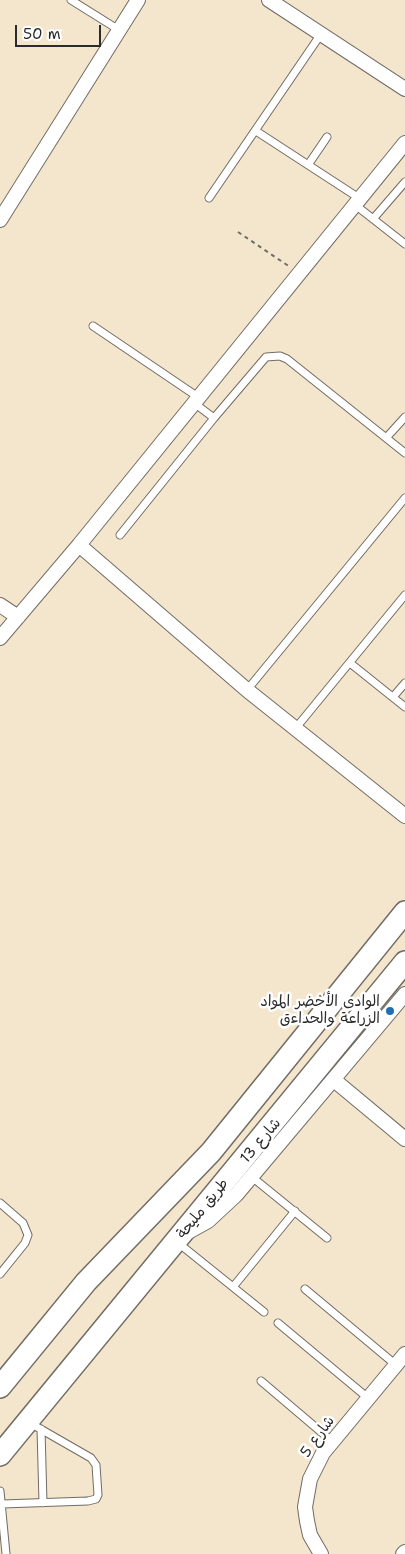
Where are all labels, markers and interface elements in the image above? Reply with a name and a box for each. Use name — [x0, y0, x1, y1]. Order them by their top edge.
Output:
scale bar — [18, 15, 104, 47]
text: 50 m — [23, 24, 61, 44]
place label: الوادى الأخضر المواد الزراعة والحداءق — [260, 993, 380, 1028]
marker: الوادى الأخضر المواد الزراعة والحداءق — [384, 1005, 396, 1017]
street label: شارع 13 — [237, 1115, 285, 1167]
street label: طريق مليحة — [173, 1175, 233, 1243]
street label: شارع 5 — [297, 1413, 339, 1461]

